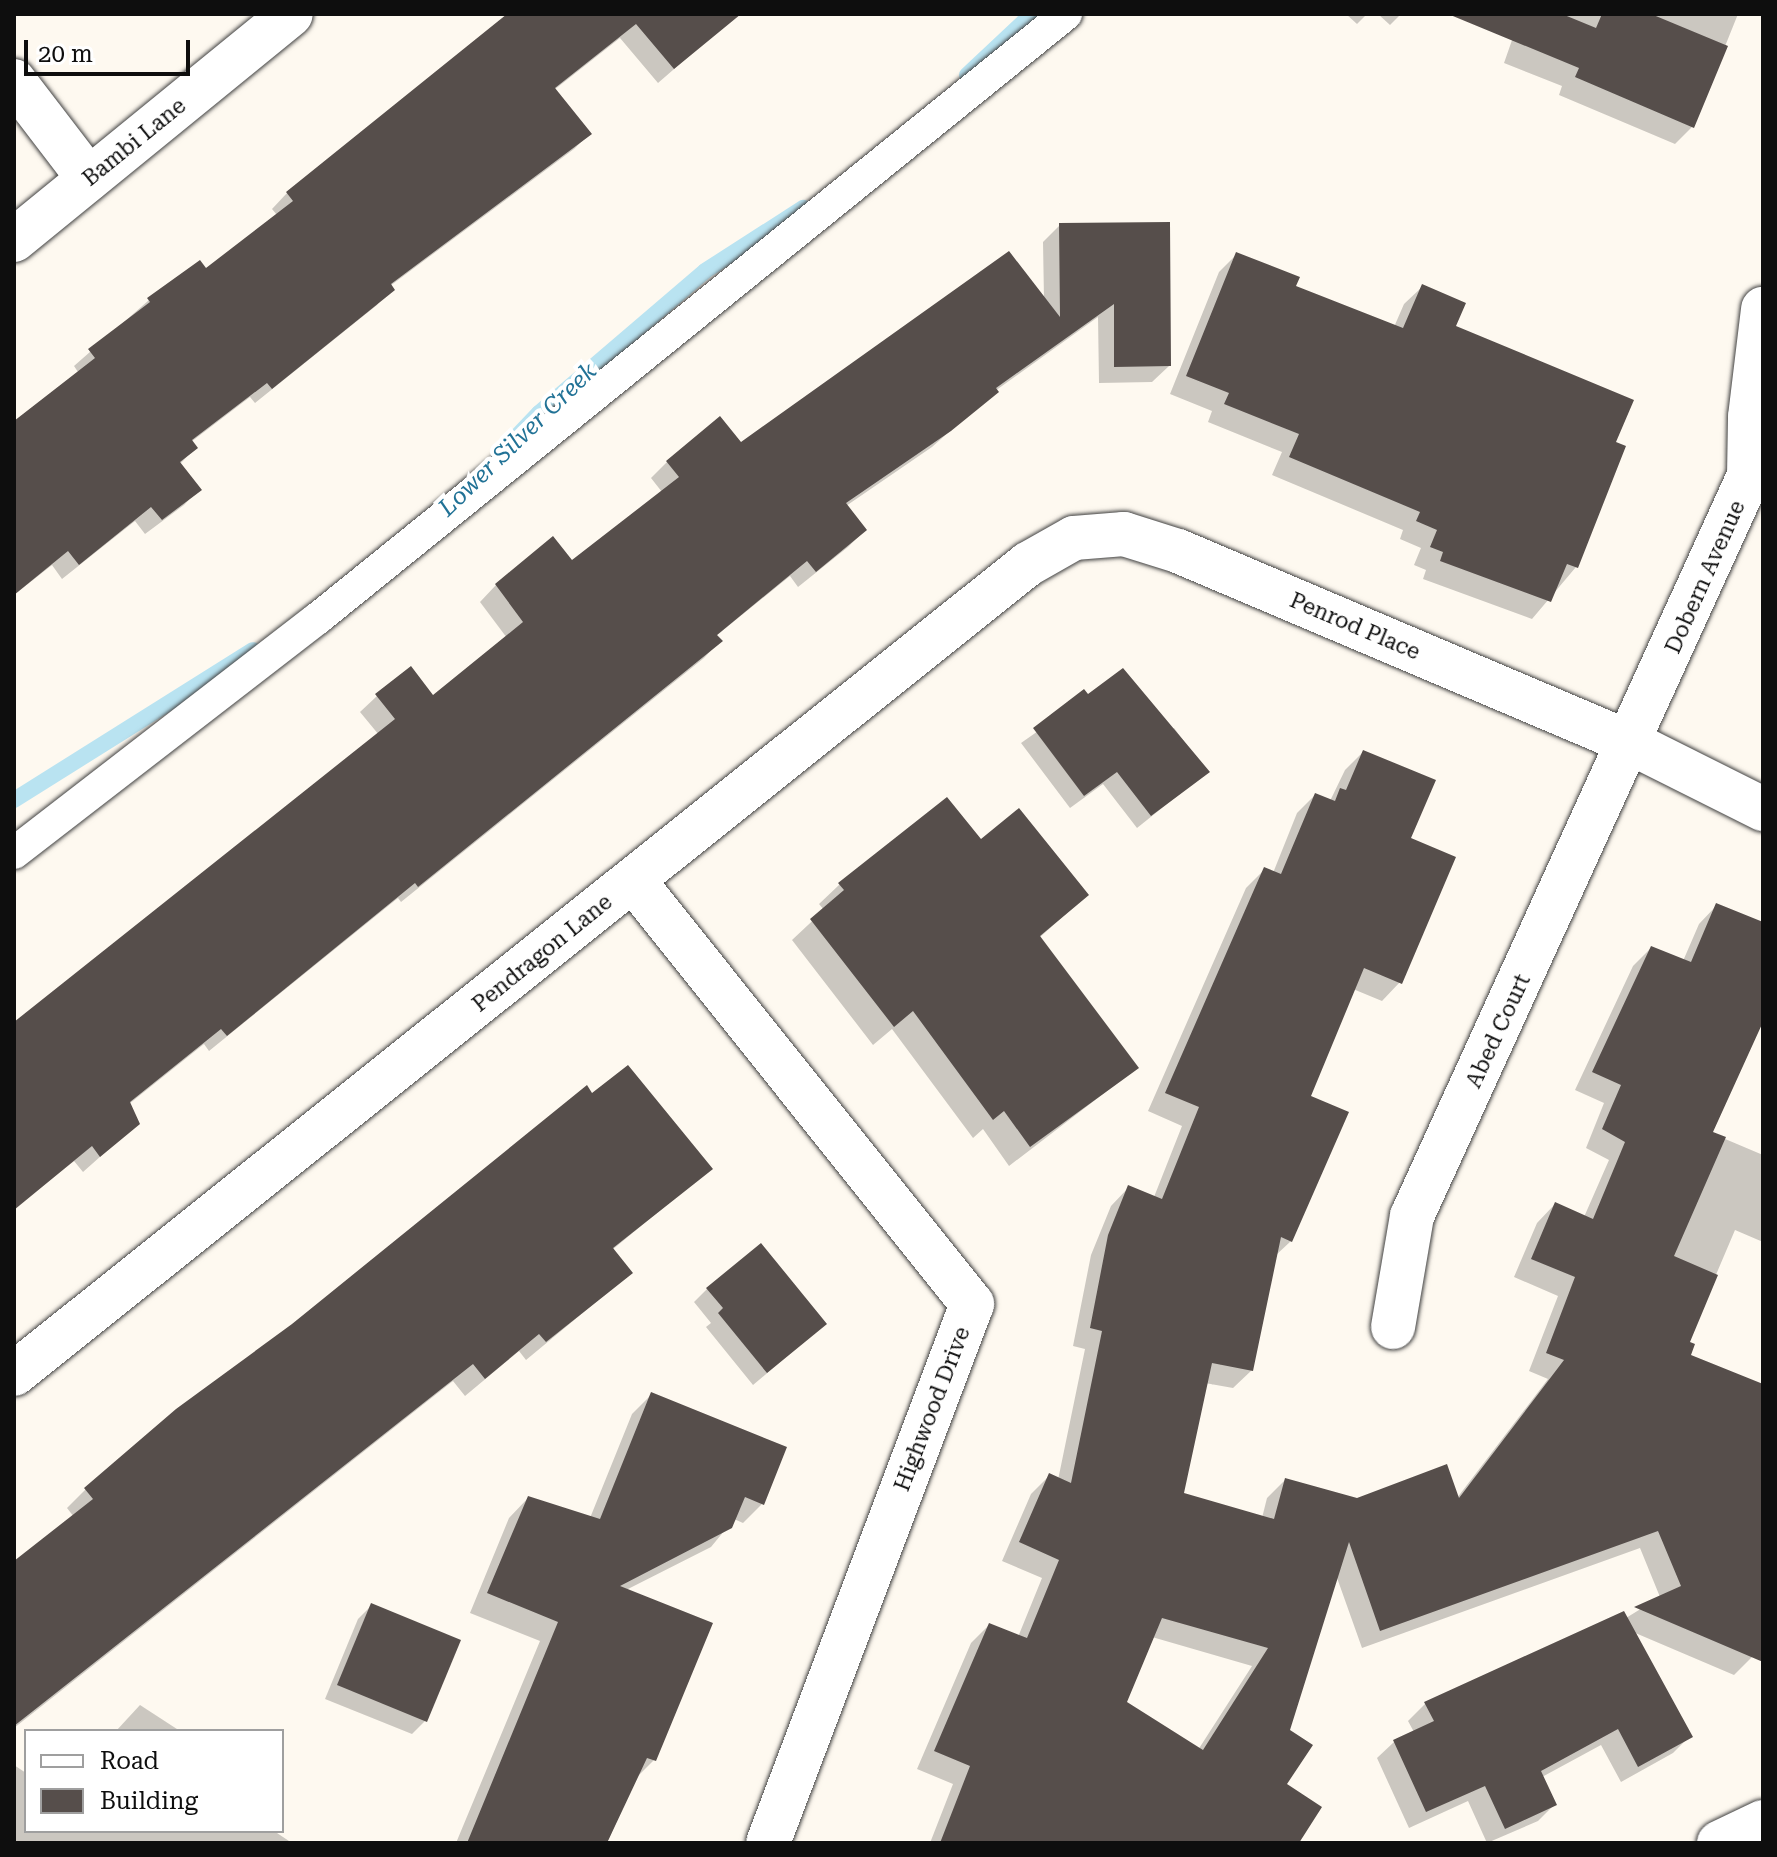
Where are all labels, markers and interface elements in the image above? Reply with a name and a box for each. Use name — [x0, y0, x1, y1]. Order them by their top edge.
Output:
scale bar — [28, 24, 194, 74]
text: 20 m — [38, 40, 93, 68]
street label: Bambi Lane — [77, 92, 191, 192]
water label: Lower Silver Creek — [433, 357, 603, 523]
street label: Dobern Avenue — [1659, 496, 1751, 658]
street label: Penrod Place — [1286, 587, 1424, 665]
street label: Pendragon Lane — [467, 889, 617, 1017]
street label: Abed Court — [1460, 970, 1536, 1092]
street label: Highwood Drive — [889, 1323, 975, 1495]
legend — [24, 1729, 284, 1833]
text: Road — [100, 1747, 159, 1775]
text: Building — [100, 1787, 198, 1815]

